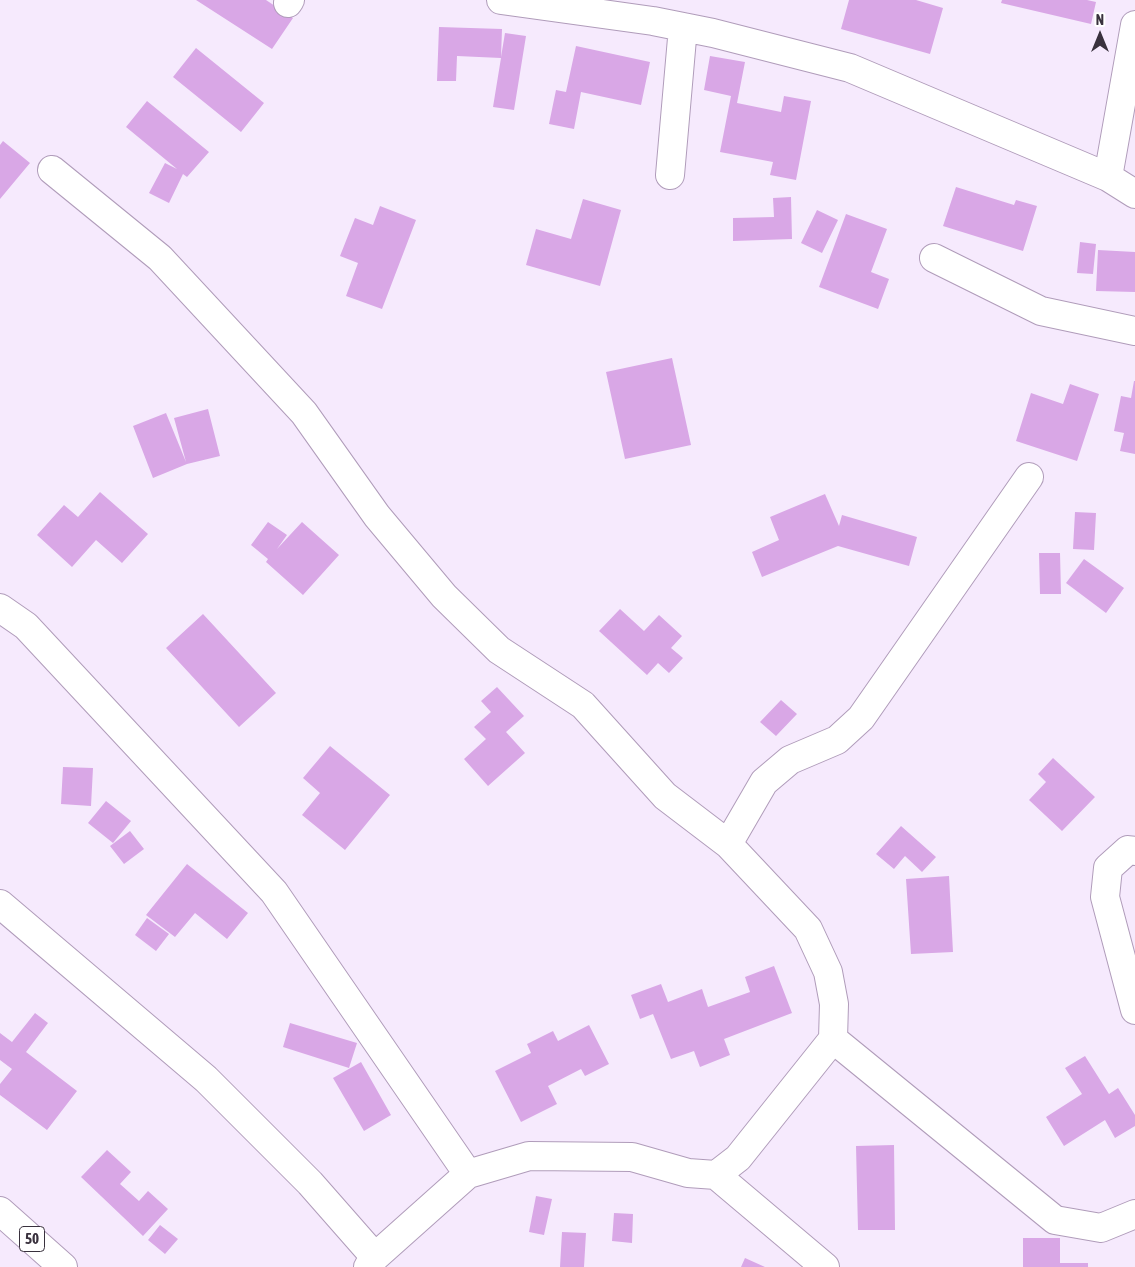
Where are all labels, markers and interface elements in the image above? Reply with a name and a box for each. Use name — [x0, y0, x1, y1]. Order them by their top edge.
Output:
north arrow — [1075, 10, 1125, 60]
text: N — [1096, 12, 1104, 28]
road number: 50 — [20, 1226, 44, 1252]

